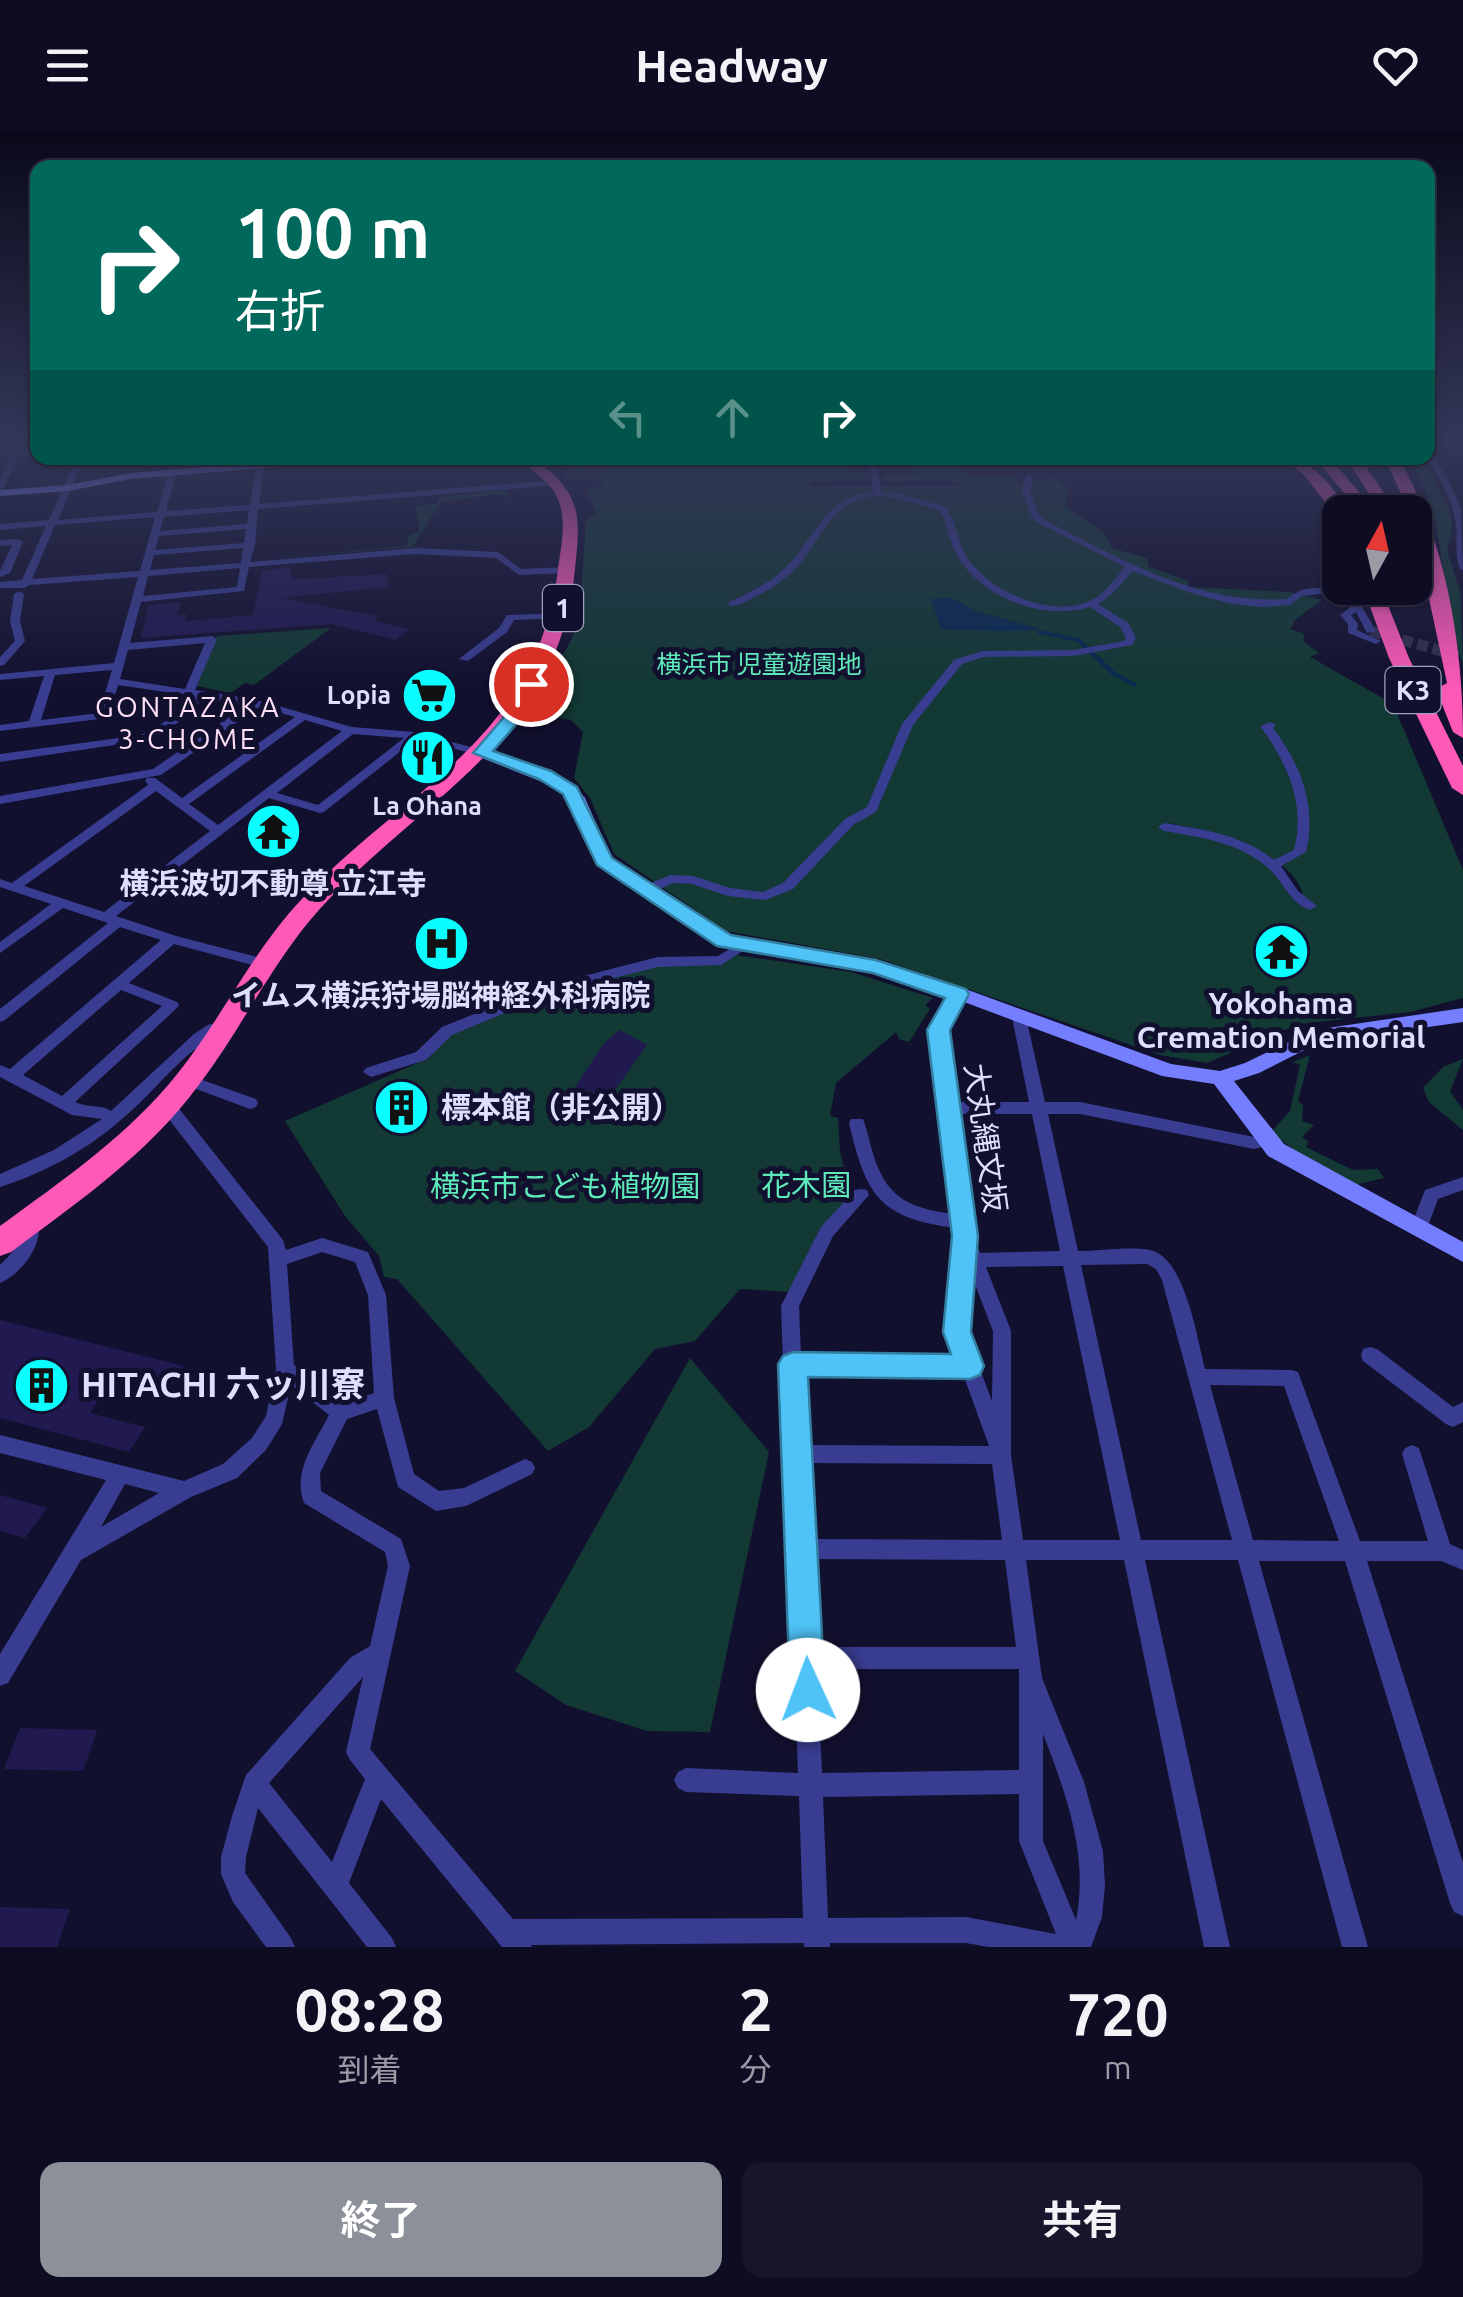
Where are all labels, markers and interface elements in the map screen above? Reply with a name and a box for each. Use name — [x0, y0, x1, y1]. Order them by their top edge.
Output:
icon: menu — [40, 38, 95, 93]
icon: heart — [1368, 38, 1423, 93]
text: Headway — [635, 40, 828, 91]
text: 100 m — [235, 193, 430, 271]
icon: right — [70, 200, 200, 330]
text: 右折 — [235, 285, 325, 336]
icon: left — [600, 390, 655, 445]
icon: ahead — [705, 390, 760, 445]
icon: right — [810, 390, 865, 445]
north arrow — [1322, 495, 1432, 605]
map controls — [1322, 495, 1432, 605]
road number: 1 — [543, 585, 583, 631]
pin — [489, 642, 574, 727]
park label: 横浜市 児童遊園地 — [656, 650, 862, 678]
icon: arrive — [504, 657, 559, 712]
supermarket icon: Lopia — [400, 665, 460, 725]
road number: K3 — [1386, 667, 1440, 713]
place label: Lopia — [327, 681, 391, 709]
district label: GONTAZAKA 3-CHOME — [95, 691, 281, 754]
restaurant icon: La Ohana — [397, 727, 457, 787]
place label: La Ohana — [372, 792, 482, 820]
temple icon: 横浜波切不動尊 立江寺 — [243, 802, 303, 862]
place label: 横浜波切不動尊 立江寺 — [119, 866, 427, 900]
hospital icon: イムス横浜狩場脳神経外科病院 — [411, 914, 471, 974]
temple icon: Yokohama Cremation Memorial — [1251, 921, 1311, 981]
place label: イムス横浜狩場脳神経外科病院 — [231, 978, 651, 1012]
place label: Yokohama Cremation Memorial — [1137, 986, 1425, 1054]
street label: 大丸縄文坂 — [959, 1061, 1013, 1214]
building icon: 標本館（非公開） — [372, 1078, 432, 1138]
place label: 標本館（非公開） — [441, 1090, 681, 1124]
park label: 花木園 — [761, 1168, 851, 1202]
park label: 横浜市こども植物園 — [430, 1169, 700, 1203]
building icon: HITACHI 六ッ川寮 — [12, 1355, 72, 1415]
place label: HITACHI 六ッ川寮 — [81, 1364, 366, 1404]
position arrow — [756, 1638, 860, 1742]
text: 08:28 — [294, 1975, 445, 2042]
text: 2 — [739, 1975, 773, 2042]
text: 720 — [1067, 1980, 1169, 2047]
text: m — [1104, 2049, 1132, 2085]
text: 到着 — [337, 2051, 401, 2087]
text: 分 — [740, 2051, 772, 2087]
button: 終了 — [40, 2162, 722, 2277]
button: 共有 — [742, 2162, 1423, 2277]

